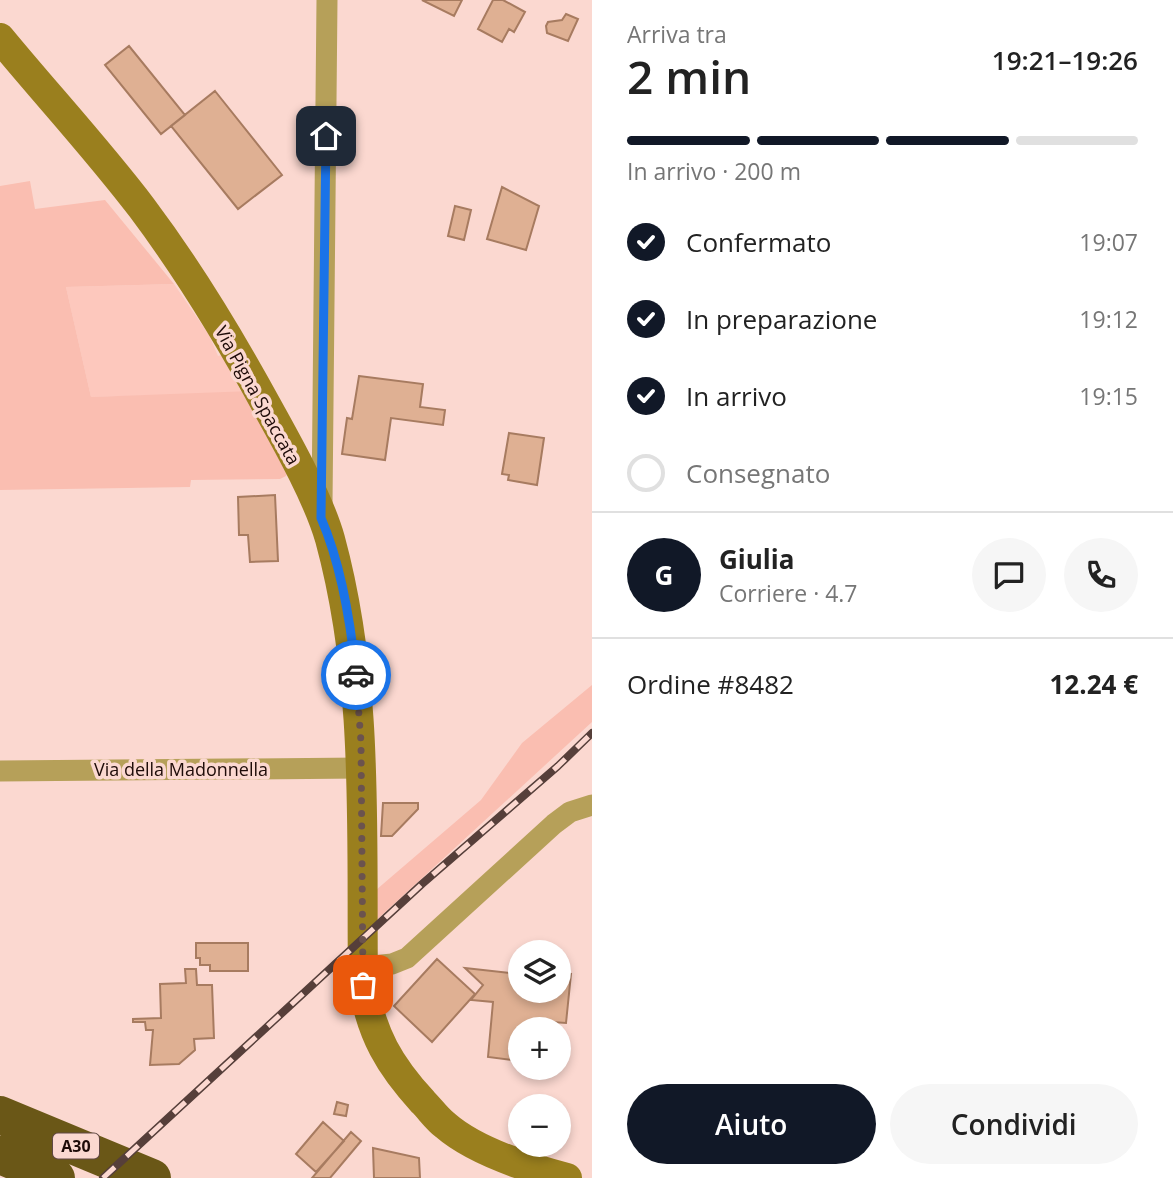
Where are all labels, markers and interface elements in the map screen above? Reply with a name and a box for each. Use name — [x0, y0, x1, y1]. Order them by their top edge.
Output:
text: Arriva tra — [627, 18, 727, 50]
text: 19:21–19:26 — [992, 42, 1138, 78]
text: 2 min — [627, 45, 751, 107]
pin — [296, 106, 356, 166]
icon: home — [307, 117, 345, 155]
text: In arrivo · 200 m — [627, 155, 801, 187]
icon: check — [627, 223, 665, 261]
text: Confermato — [686, 224, 831, 260]
text: 19:07 — [1079, 226, 1138, 258]
icon: check — [627, 300, 665, 338]
text: In preparazione — [686, 301, 877, 337]
text: 19:12 — [1079, 303, 1138, 335]
street label: Via Pigna Spaccata — [210, 321, 306, 469]
icon: check — [627, 377, 665, 415]
text: In arrivo — [686, 378, 787, 414]
text: 19:15 — [1079, 380, 1138, 412]
text: Consegnato — [686, 455, 830, 491]
button: chat — [972, 538, 1046, 612]
button: phone — [1064, 538, 1138, 612]
text: Giulia — [719, 541, 794, 577]
text: G — [655, 557, 673, 593]
text: Corriere · 4.7 — [719, 577, 858, 609]
courier — [321, 640, 391, 710]
icon: car — [337, 656, 375, 694]
text: Ordine #8482 — [627, 666, 794, 702]
text: 12.24 € — [1050, 666, 1138, 702]
street label: Via della Madonnella — [94, 757, 268, 781]
map controls — [508, 940, 571, 1157]
button: layers — [508, 940, 571, 1003]
pin — [333, 955, 393, 1015]
icon: bag — [344, 966, 382, 1004]
button: + — [508, 1017, 571, 1080]
button: Aiuto — [627, 1084, 876, 1164]
button: Condividi — [890, 1084, 1138, 1164]
button: − — [508, 1094, 571, 1157]
road number: A30 — [53, 1134, 99, 1158]

